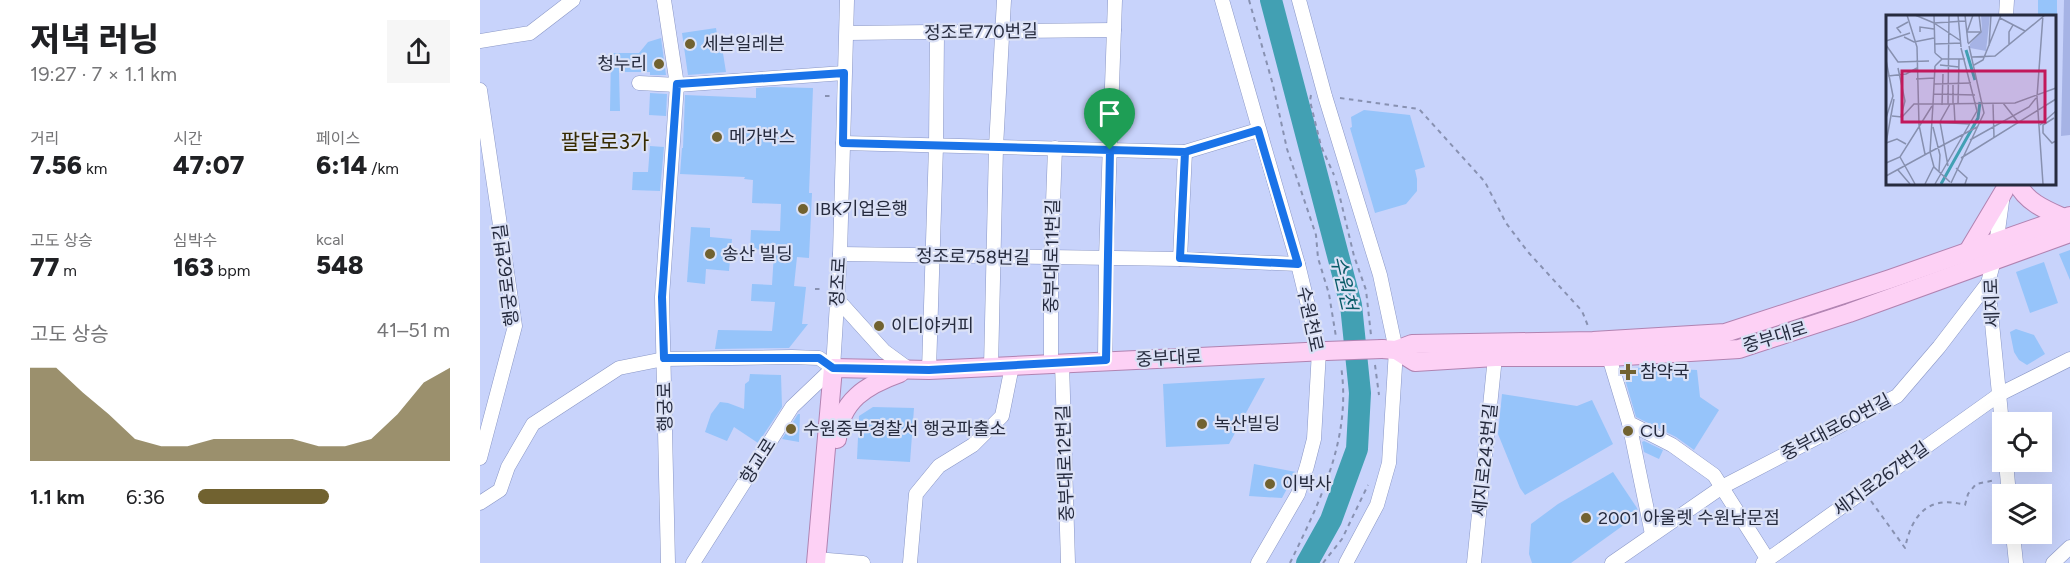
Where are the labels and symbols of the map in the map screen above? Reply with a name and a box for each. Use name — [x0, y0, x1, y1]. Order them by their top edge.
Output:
inset map — [1886, 15, 2055, 184]
street label: 정조로770번길 — [924, 20, 1038, 44]
place label: 세븐일레븐 — [702, 33, 785, 55]
marker: 세븐일레븐 — [683, 37, 697, 51]
place label: 청누리 — [597, 53, 647, 75]
marker: 청누리 — [652, 57, 666, 71]
pin — [1084, 88, 1135, 150]
place label: 메가박스 — [729, 126, 795, 148]
district label: 팔달로3가 — [561, 129, 649, 154]
marker: 메가박스 — [710, 130, 724, 144]
place label: IBK기업은행 — [815, 198, 908, 220]
street label: 중부대로11번길 — [1040, 199, 1064, 313]
marker: IBK기업은행 — [796, 202, 810, 216]
street label: 행궁로62번길 — [489, 223, 523, 327]
place label: 송산 빌딩 — [722, 243, 793, 265]
street label: 정조로758번길 — [916, 245, 1030, 269]
marker: 송산 빌딩 — [703, 247, 717, 261]
water label: 수원천 — [1326, 253, 1362, 315]
street label: 정조로 — [826, 257, 850, 307]
street label: 세지로 — [1980, 278, 2004, 328]
street label: 수원천로 — [1292, 284, 1328, 354]
place label: 이디야커피 — [891, 315, 974, 337]
street label: 중부대로 — [1740, 317, 1810, 357]
marker: 이디야커피 — [872, 319, 886, 333]
street label: 중부대로 — [1135, 345, 1203, 371]
place label: 참약국 — [1640, 361, 1690, 383]
marker: 참약국 — [1621, 365, 1635, 379]
street label: 행궁로 — [654, 382, 676, 432]
street label: 중부대로60번길 — [1777, 389, 1895, 465]
street label: 세지로243번길 — [1468, 402, 1502, 518]
street label: 중부대로12번길 — [1052, 404, 1078, 522]
place label: 녹산빌딩 — [1214, 413, 1280, 435]
marker: 녹산빌딩 — [1195, 417, 1209, 431]
place label: 수원중부경찰서 행궁파출소 — [803, 418, 1006, 440]
place label: CU — [1640, 420, 1666, 442]
marker: 수원중부경찰서 행궁파출소 — [784, 422, 798, 436]
marker: CU — [1621, 424, 1635, 438]
street label: 향교로 — [736, 434, 780, 488]
street label: 세지로267번길 — [1829, 437, 1933, 521]
place label: 이박사 — [1282, 473, 1332, 495]
marker: 이박사 — [1263, 477, 1277, 491]
place label: 2001 아울렛 수원남문점 — [1598, 507, 1780, 529]
marker: 2001 아울렛 수원남문점 — [1579, 511, 1593, 525]

